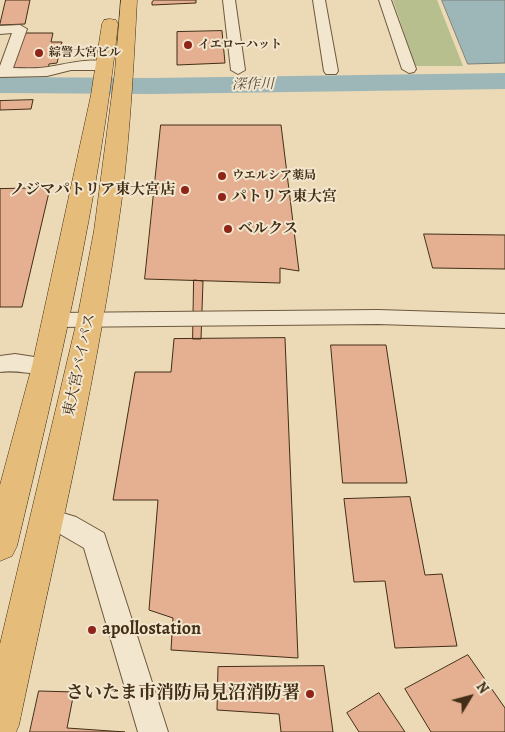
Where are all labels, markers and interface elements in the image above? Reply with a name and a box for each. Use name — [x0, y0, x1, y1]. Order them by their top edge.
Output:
place label: イエローハット — [198, 38, 282, 52]
marker: イエローハット — [182, 39, 194, 51]
place label: 綜警大宮ビル — [49, 46, 121, 60]
marker: 綜警大宮ビル — [33, 47, 45, 59]
water label: 深作川 — [232, 76, 274, 94]
place label: ウエルシア薬局 — [232, 169, 316, 183]
marker: ウエルシア薬局 — [216, 170, 228, 182]
place label: ノジマパトリア東大宮店 — [10, 181, 175, 199]
marker: ノジマパトリア東大宮店 — [179, 184, 191, 196]
place label: パトリア東大宮 — [232, 188, 337, 206]
marker: パトリア東大宮 — [216, 191, 228, 203]
place label: ベルクス — [238, 220, 298, 238]
marker: ベルクス — [222, 223, 234, 235]
street label: 東大宮バイパス — [60, 312, 100, 418]
place label: apollostation — [102, 619, 201, 641]
marker: apollostation — [86, 624, 98, 636]
north arrow — [445, 672, 495, 722]
text: N — [472, 678, 493, 697]
place label: さいたま市消防局見沼消防署 — [66, 683, 300, 705]
marker: さいたま市消防局見沼消防署 — [304, 688, 316, 700]

